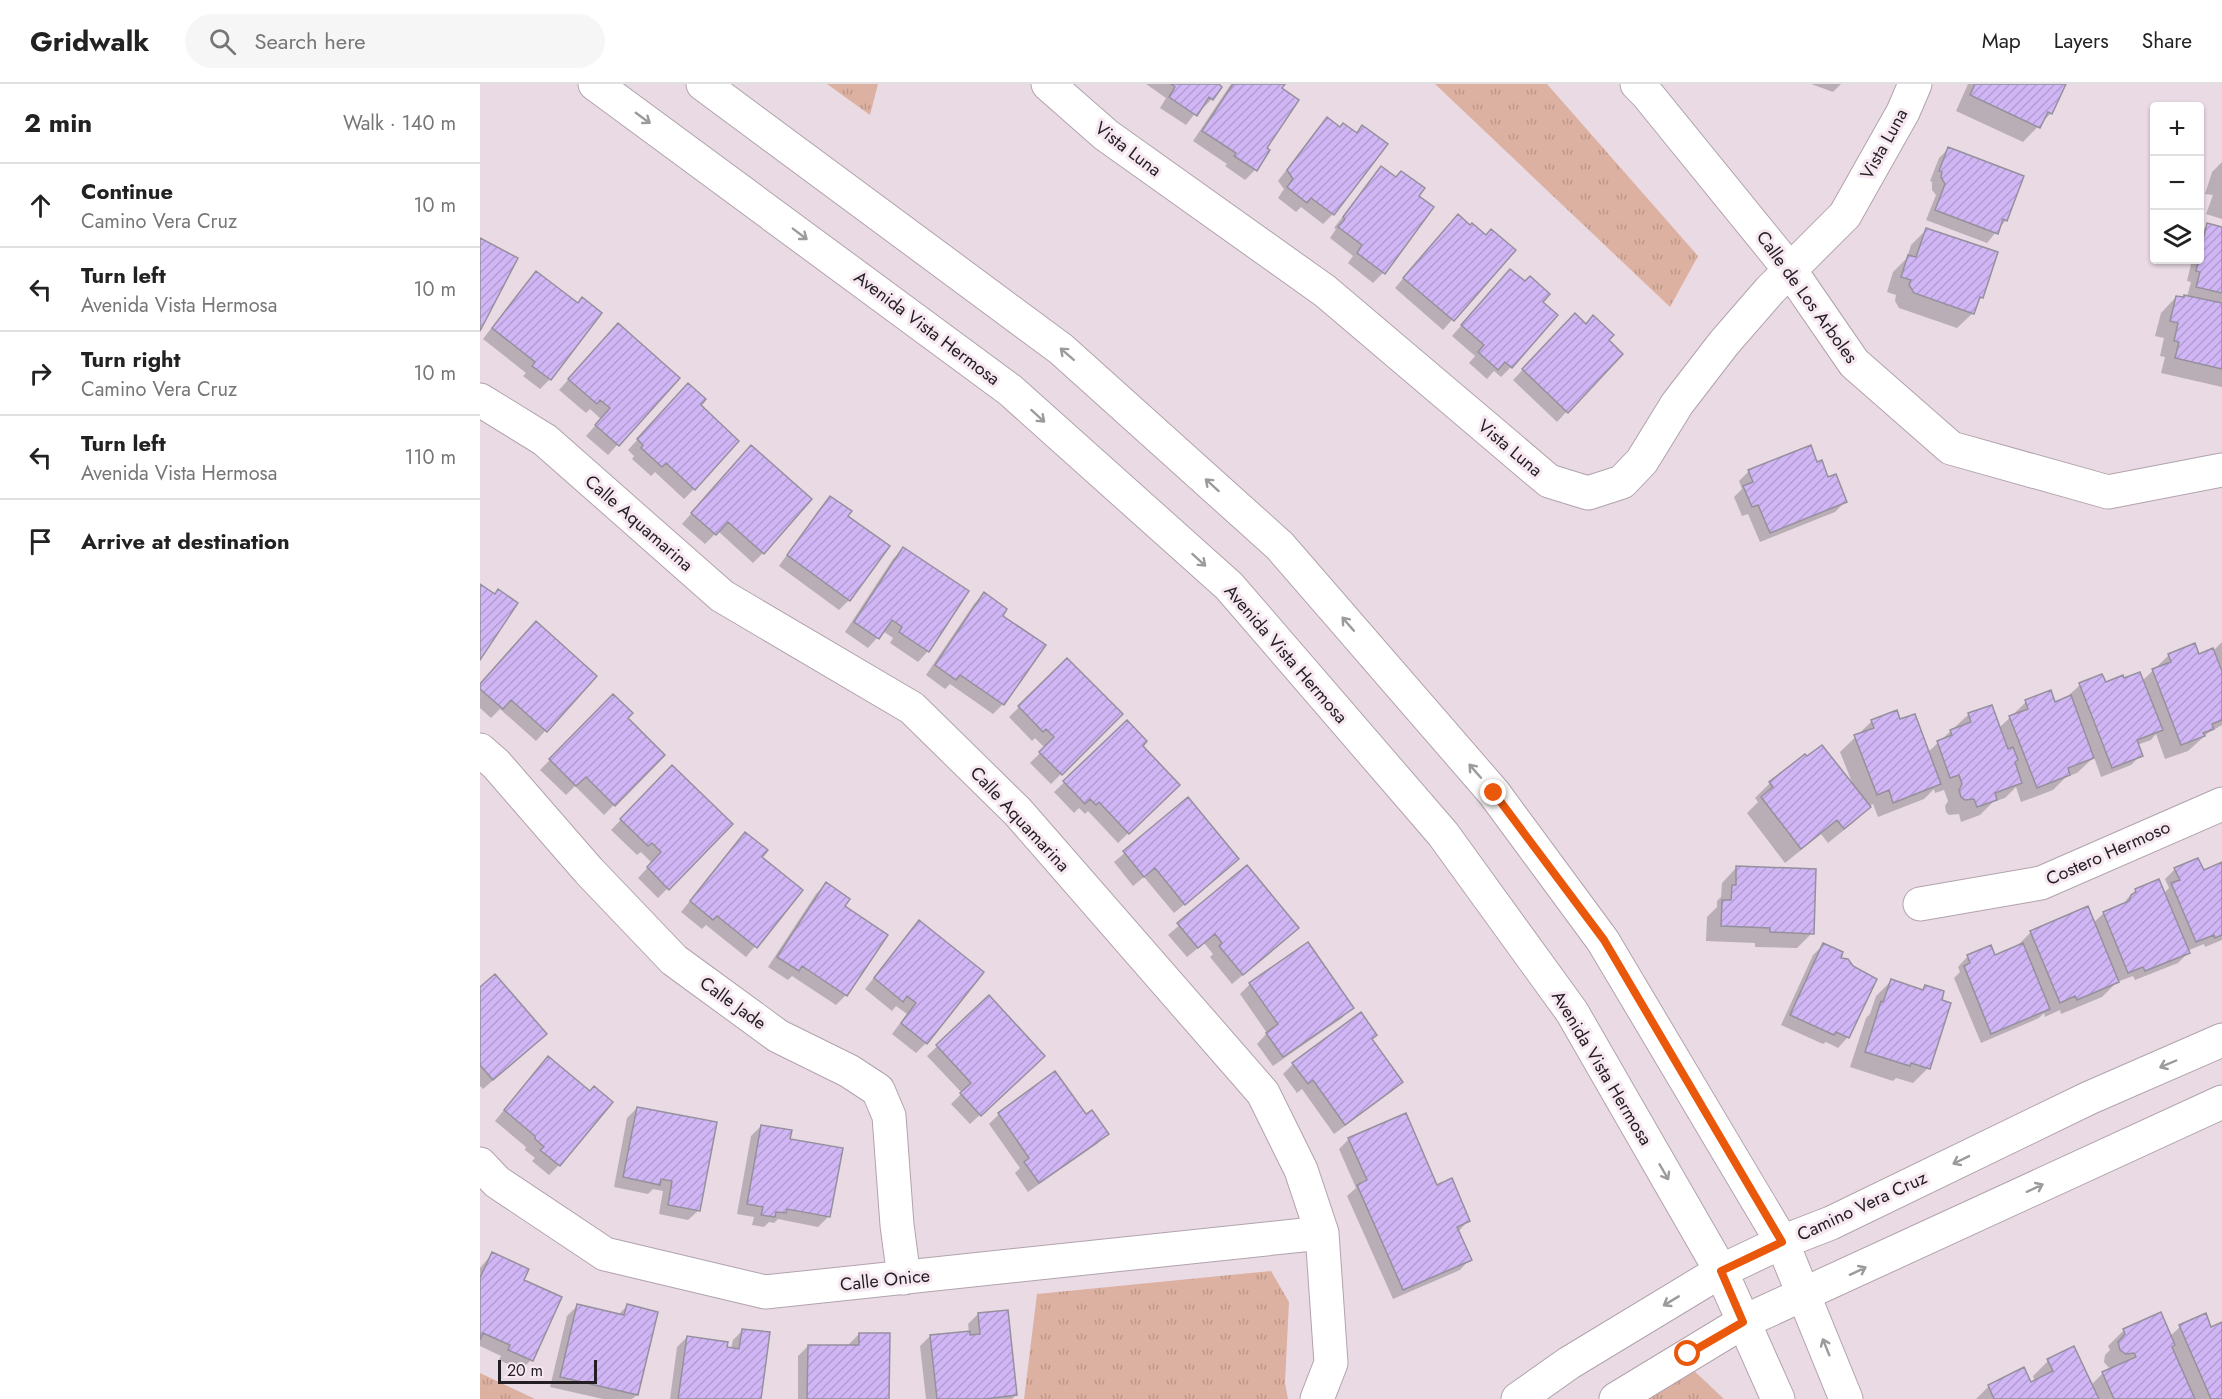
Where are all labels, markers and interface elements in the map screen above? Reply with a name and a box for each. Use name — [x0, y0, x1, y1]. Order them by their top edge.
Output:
search box — [185, 14, 605, 68]
text: Gridwalk — [30, 21, 149, 62]
icon: search — [206, 25, 239, 58]
text: Search here — [254, 25, 366, 57]
text: Map — [1982, 26, 2021, 56]
text: Layers — [2054, 26, 2109, 56]
text: Share — [2142, 26, 2192, 56]
map controls — [2150, 102, 2204, 264]
button: + — [2150, 102, 2204, 156]
text: 2 min — [24, 104, 92, 142]
street label: Vista Luna — [1854, 104, 1914, 184]
text: Walk · 140 m — [343, 109, 456, 138]
one-way arrow — [634, 112, 650, 125]
street label: Vista Luna — [1089, 115, 1167, 183]
button: − — [2150, 156, 2204, 210]
text: Continue — [81, 175, 173, 207]
icon: ahead — [24, 189, 57, 222]
text: 10 m — [413, 191, 456, 220]
text: Camino Vera Cruz — [81, 207, 237, 236]
button: layers — [2150, 210, 2204, 264]
street label: Calle de Los Arboles — [1750, 225, 1864, 369]
one-way arrow — [791, 228, 807, 240]
text: Turn left — [81, 259, 166, 291]
street label: Avenida Vista Hermosa — [849, 264, 1005, 392]
icon: left — [24, 273, 57, 306]
text: 10 m — [413, 275, 456, 304]
text: Avenida Vista Hermosa — [81, 291, 277, 320]
text: Turn right — [81, 343, 181, 375]
one-way arrow — [1060, 347, 1075, 361]
icon: right — [24, 357, 57, 390]
text: 10 m — [413, 359, 456, 388]
text: Camino Vera Cruz — [81, 375, 237, 404]
one-way arrow — [1031, 409, 1046, 423]
street label: Vista Luna — [1472, 413, 1548, 483]
text: Turn left — [81, 427, 166, 459]
icon: left — [24, 441, 57, 474]
text: 110 m — [404, 443, 456, 472]
text: Avenida Vista Hermosa — [81, 459, 277, 488]
street label: Calle Aquamarina — [579, 469, 699, 577]
one-way arrow — [1205, 478, 1220, 492]
icon: arrive — [24, 525, 57, 558]
text: Arrive at destination — [81, 525, 290, 557]
one-way arrow — [1191, 553, 1206, 567]
street label: Avenida Vista Hermosa — [1218, 579, 1354, 729]
one-way arrow — [1341, 616, 1354, 632]
street label: Calle Aquamarina — [964, 760, 1076, 878]
one-way arrow — [1468, 764, 1482, 779]
route end — [1480, 779, 1506, 805]
street label: Costero Hermoso — [2042, 814, 2174, 892]
street label: Calle Jade — [694, 970, 772, 1036]
street label: Avenida Vista Hermosa — [1545, 986, 1659, 1150]
one-way arrow — [2160, 1058, 2178, 1070]
one-way arrow — [1952, 1154, 1970, 1166]
one-way arrow — [1658, 1163, 1670, 1180]
street label: Camino Vera Cruz — [1793, 1164, 1932, 1247]
one-way arrow — [2025, 1182, 2043, 1194]
street label: Calle Onice — [839, 1262, 931, 1298]
one-way arrow — [1848, 1264, 1866, 1276]
one-way arrow — [1663, 1296, 1680, 1308]
one-way arrow — [1820, 1338, 1831, 1357]
route start — [1674, 1340, 1700, 1366]
scale bar — [498, 1357, 597, 1384]
text: 20 m — [507, 1359, 543, 1382]

